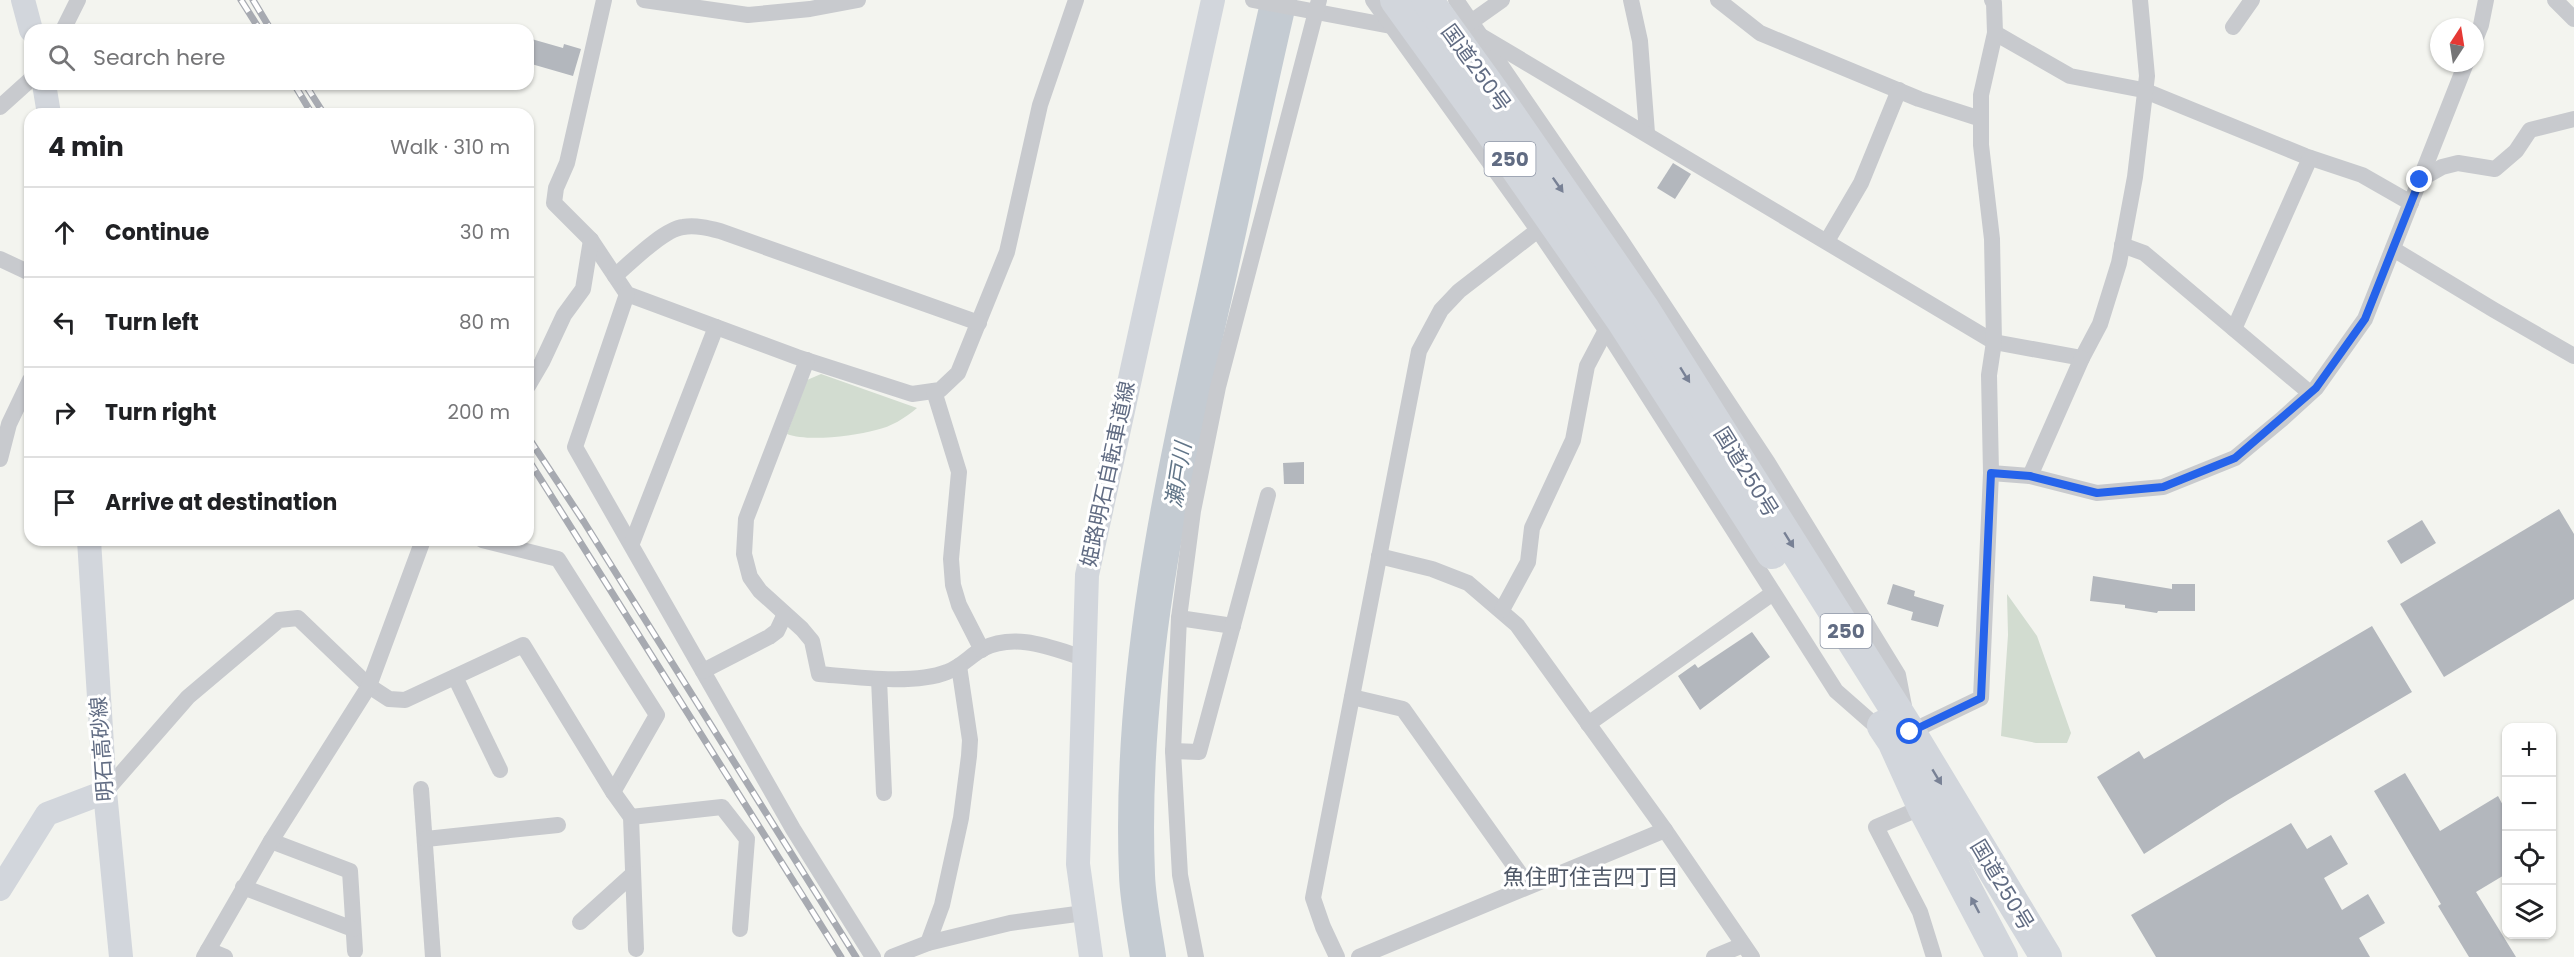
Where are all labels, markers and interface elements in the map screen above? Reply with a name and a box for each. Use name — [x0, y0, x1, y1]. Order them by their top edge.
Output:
street label: 国道250号 — [1435, 18, 1518, 117]
north arrow — [2430, 18, 2484, 72]
search box — [24, 24, 534, 90]
icon: search — [45, 41, 78, 74]
text: Search here — [93, 42, 226, 73]
text: 4 min — [48, 129, 124, 165]
text: Walk · 310 m — [390, 133, 510, 161]
road number: 250 — [1484, 142, 1536, 176]
route end — [2406, 166, 2432, 192]
one-way arrow — [1552, 176, 1564, 192]
icon: ahead — [48, 216, 81, 249]
text: Continue — [105, 217, 209, 248]
text: 30 m — [460, 218, 510, 246]
icon: left — [48, 306, 81, 339]
text: Turn left — [105, 307, 199, 338]
text: 80 m — [459, 308, 510, 336]
one-way arrow — [1679, 367, 1690, 383]
street label: 姫路明石自転車道線 — [1074, 378, 1141, 569]
icon: right — [48, 396, 81, 429]
text: Turn right — [105, 397, 216, 428]
text: 200 m — [447, 398, 510, 426]
street label: 国道250号 — [1707, 421, 1786, 522]
water label: 瀬戸川 — [1158, 438, 1199, 510]
icon: arrive — [48, 486, 81, 519]
text: Arrive at destination — [105, 487, 337, 518]
one-way arrow — [1783, 532, 1794, 548]
road number: 250 — [1820, 614, 1872, 648]
street label: 明石高砂線 — [83, 696, 120, 802]
route start — [1896, 718, 1922, 744]
map controls — [2502, 723, 2556, 939]
button: + — [2502, 723, 2556, 777]
one-way arrow — [1931, 769, 1942, 785]
button: − — [2502, 777, 2556, 831]
button: locate — [2502, 831, 2556, 885]
street label: 国道250号 — [1964, 834, 2041, 936]
district label: 魚住町住吉四丁目 — [1503, 862, 1679, 893]
button: layers — [2502, 885, 2556, 939]
one-way arrow — [1970, 897, 1980, 914]

